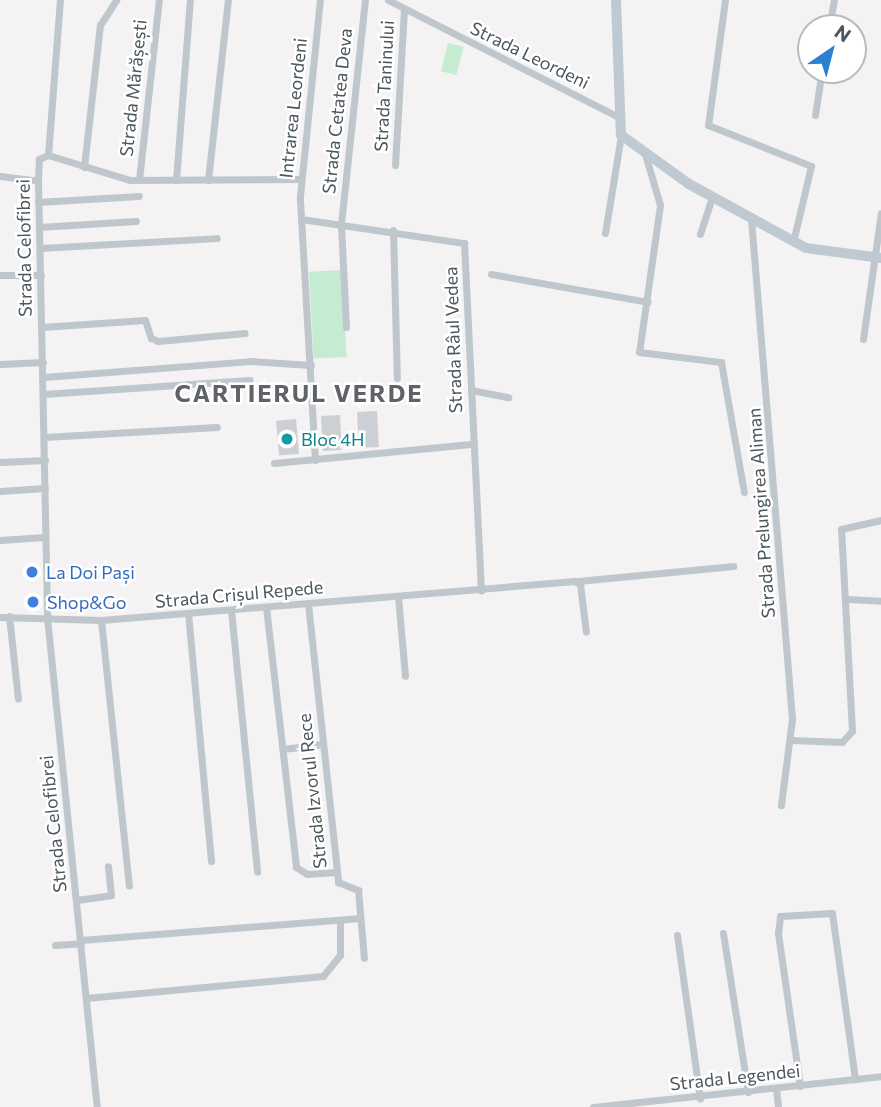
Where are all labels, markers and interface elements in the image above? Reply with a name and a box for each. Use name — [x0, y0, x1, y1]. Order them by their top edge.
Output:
north arrow — [797, 14, 867, 84]
street label: Strada Leordeni — [467, 17, 593, 93]
street label: Strada Mărășești — [115, 18, 151, 158]
street label: Strada Taninului — [370, 20, 398, 152]
text: N — [831, 20, 856, 47]
street label: Strada Cetatea Deva — [318, 27, 356, 195]
street label: Intrarea Leordeni — [275, 37, 311, 179]
street label: Strada Celofibrei — [12, 179, 36, 317]
street label: Strada Râul Vedea — [440, 266, 466, 414]
district label: CARTIERUL VERDE — [176, 379, 422, 407]
street label: Strada Prelungirea Aliman — [743, 407, 779, 619]
place label: Bloc 4H — [301, 428, 365, 450]
marker: Bloc 4H — [279, 431, 295, 447]
place label: La Doi Pași — [46, 561, 135, 583]
marker: La Doi Pași — [24, 564, 40, 580]
street label: Strada Crișul Repede — [154, 576, 324, 612]
place label: Shop&Go — [47, 591, 126, 613]
marker: Shop&Go — [25, 594, 41, 610]
street label: Strada Izvorul Rece — [293, 712, 331, 870]
street label: Strada Celofibrei — [35, 754, 71, 894]
street label: Strada Legendei — [669, 1059, 801, 1095]

